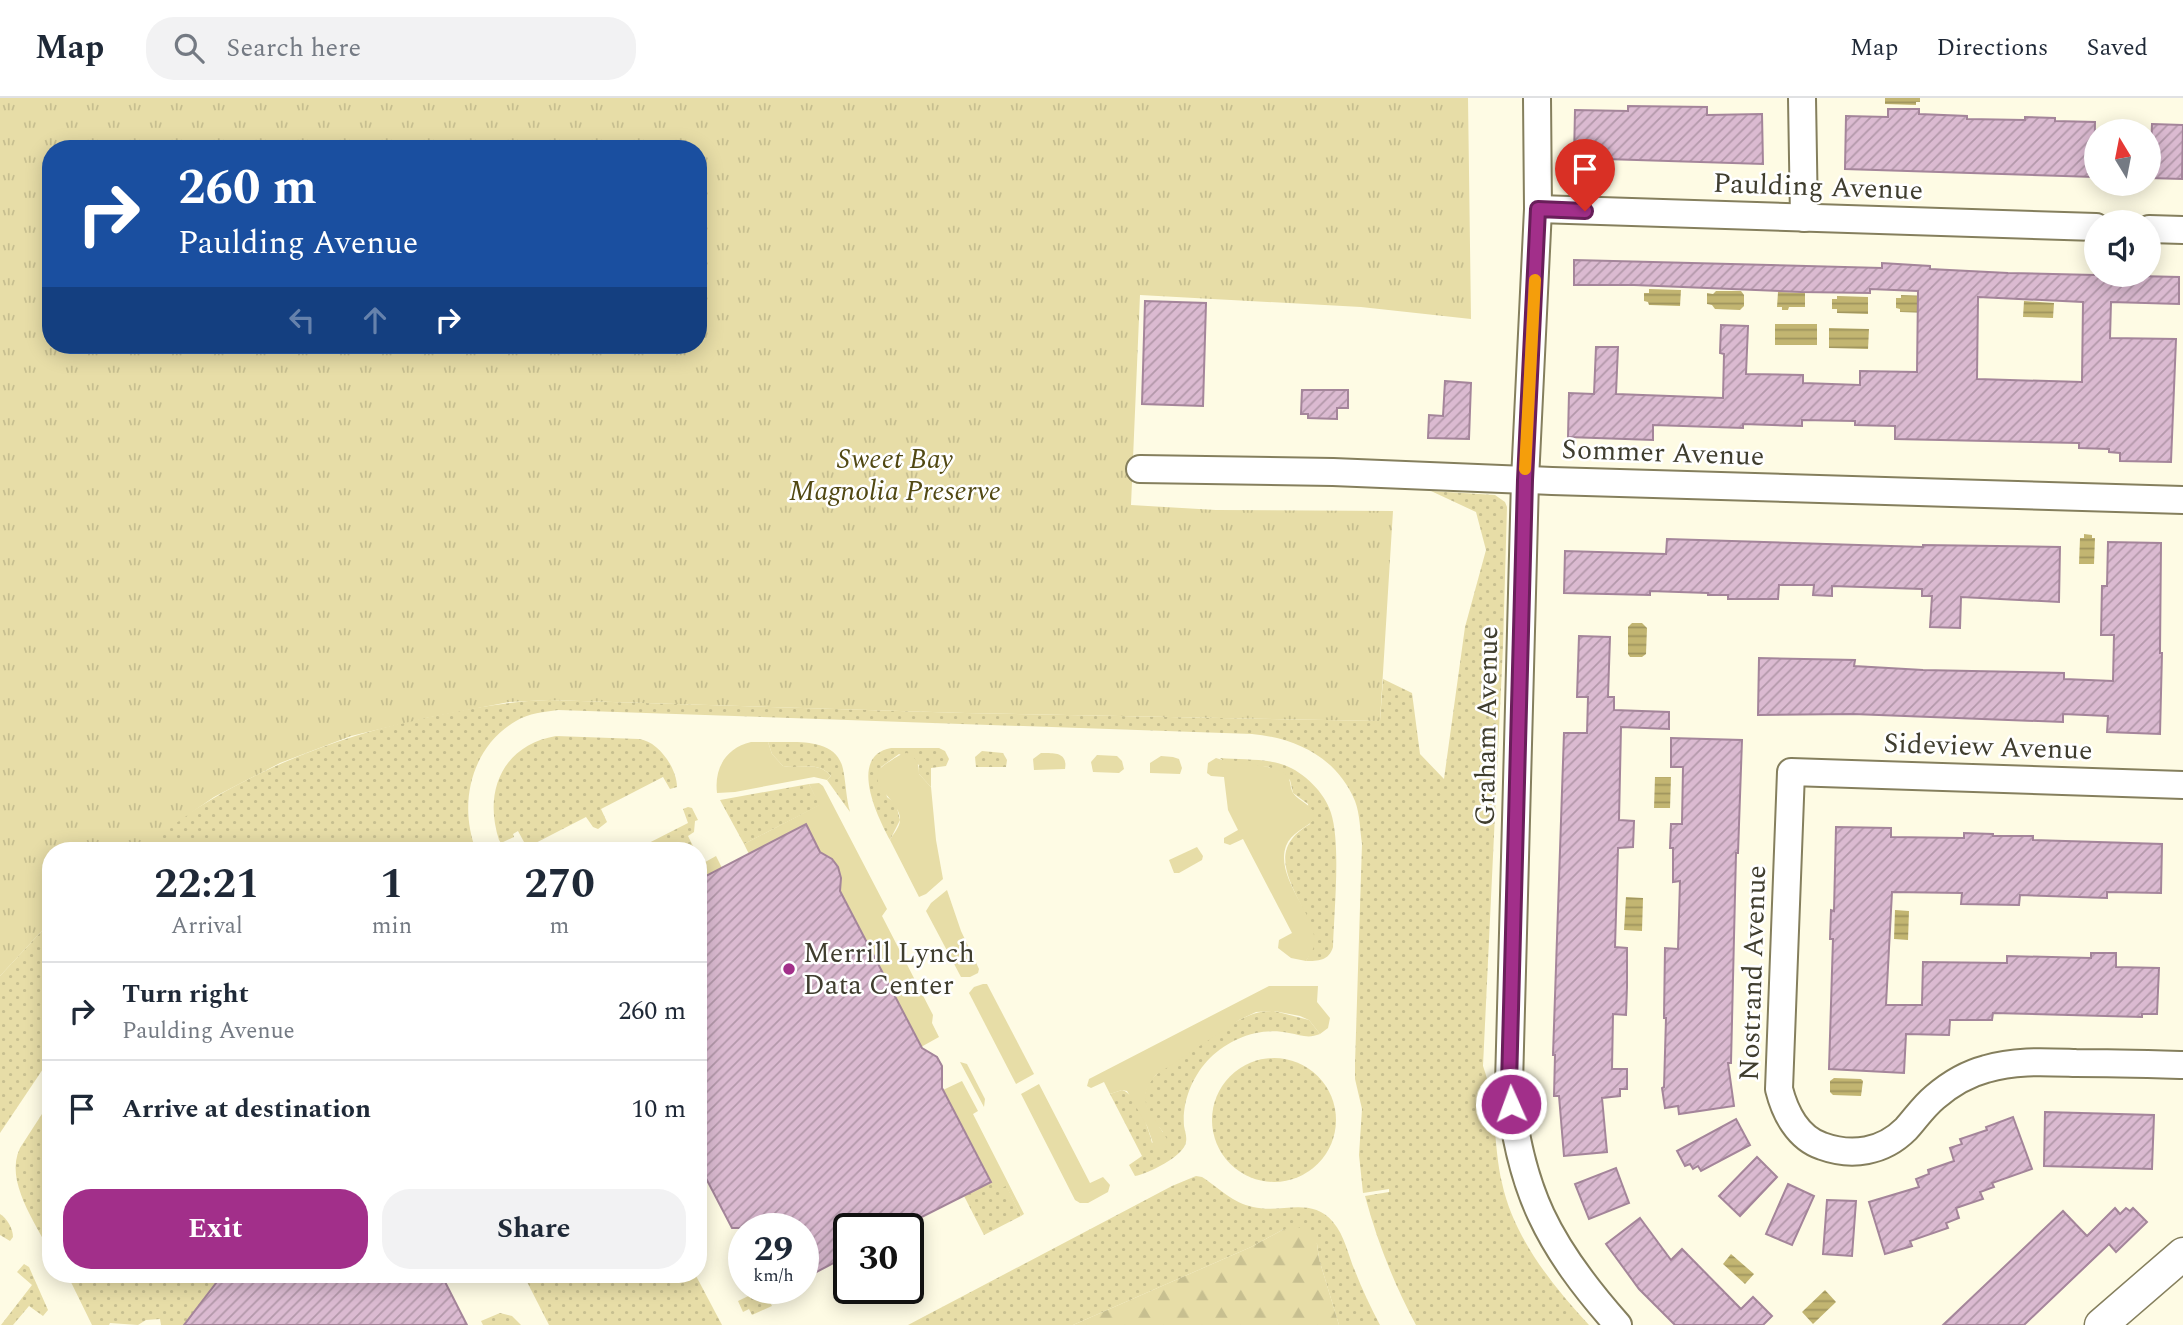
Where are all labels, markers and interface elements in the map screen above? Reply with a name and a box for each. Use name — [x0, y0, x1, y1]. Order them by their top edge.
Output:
search box — [146, 17, 636, 80]
text: Map — [35, 23, 104, 73]
text: Search here — [226, 28, 361, 68]
icon: search — [170, 29, 208, 67]
text: Map — [1850, 30, 1898, 66]
text: Directions — [1936, 30, 2048, 66]
text: Saved — [2086, 30, 2148, 66]
north arrow — [2084, 119, 2161, 196]
map controls — [2084, 119, 2161, 287]
pin — [1555, 139, 1615, 211]
icon: arrive — [1566, 150, 1604, 188]
text: 260 m — [178, 151, 317, 226]
street label: Paulding Avenue — [1712, 162, 1924, 212]
icon: right — [63, 168, 154, 259]
button: sound — [2084, 210, 2161, 287]
text: Paulding Avenue — [178, 219, 418, 268]
icon: left — [283, 301, 321, 339]
icon: ahead — [356, 301, 394, 339]
icon: right — [429, 301, 467, 339]
street label: Sommer Avenue — [1561, 428, 1765, 478]
park label: Sweet Bay Magnolia Preserve — [789, 438, 1001, 513]
street label: Graham Avenue — [1464, 626, 1510, 826]
street label: Sideview Avenue — [1883, 722, 2093, 772]
text: 22:21 — [154, 853, 260, 916]
text: 1 — [380, 853, 404, 916]
text: 270 — [524, 853, 595, 916]
street label: Nostrand Avenue — [1728, 864, 1778, 1082]
text: Arrival — [171, 909, 243, 944]
text: min — [372, 909, 412, 944]
text: m — [550, 909, 569, 944]
place label: Merrill Lynch Data Center — [803, 932, 975, 1007]
marker: Merrill Lynch Data Center — [781, 961, 797, 977]
text: Turn right — [122, 974, 249, 1014]
text: 260 m — [618, 991, 686, 1031]
icon: right — [63, 992, 101, 1030]
text: Paulding Avenue — [122, 1014, 295, 1049]
position arrow — [1474, 1067, 1548, 1141]
text: Arrive at destination — [122, 1089, 371, 1129]
text: 10 m — [631, 1089, 686, 1129]
icon: arrive — [63, 1090, 101, 1128]
button: Exit — [63, 1189, 368, 1269]
button: Share — [382, 1189, 686, 1269]
speed limit sign: 30 — [833, 1213, 924, 1304]
text: 29 — [754, 1223, 793, 1276]
text: km/h — [753, 1262, 794, 1289]

